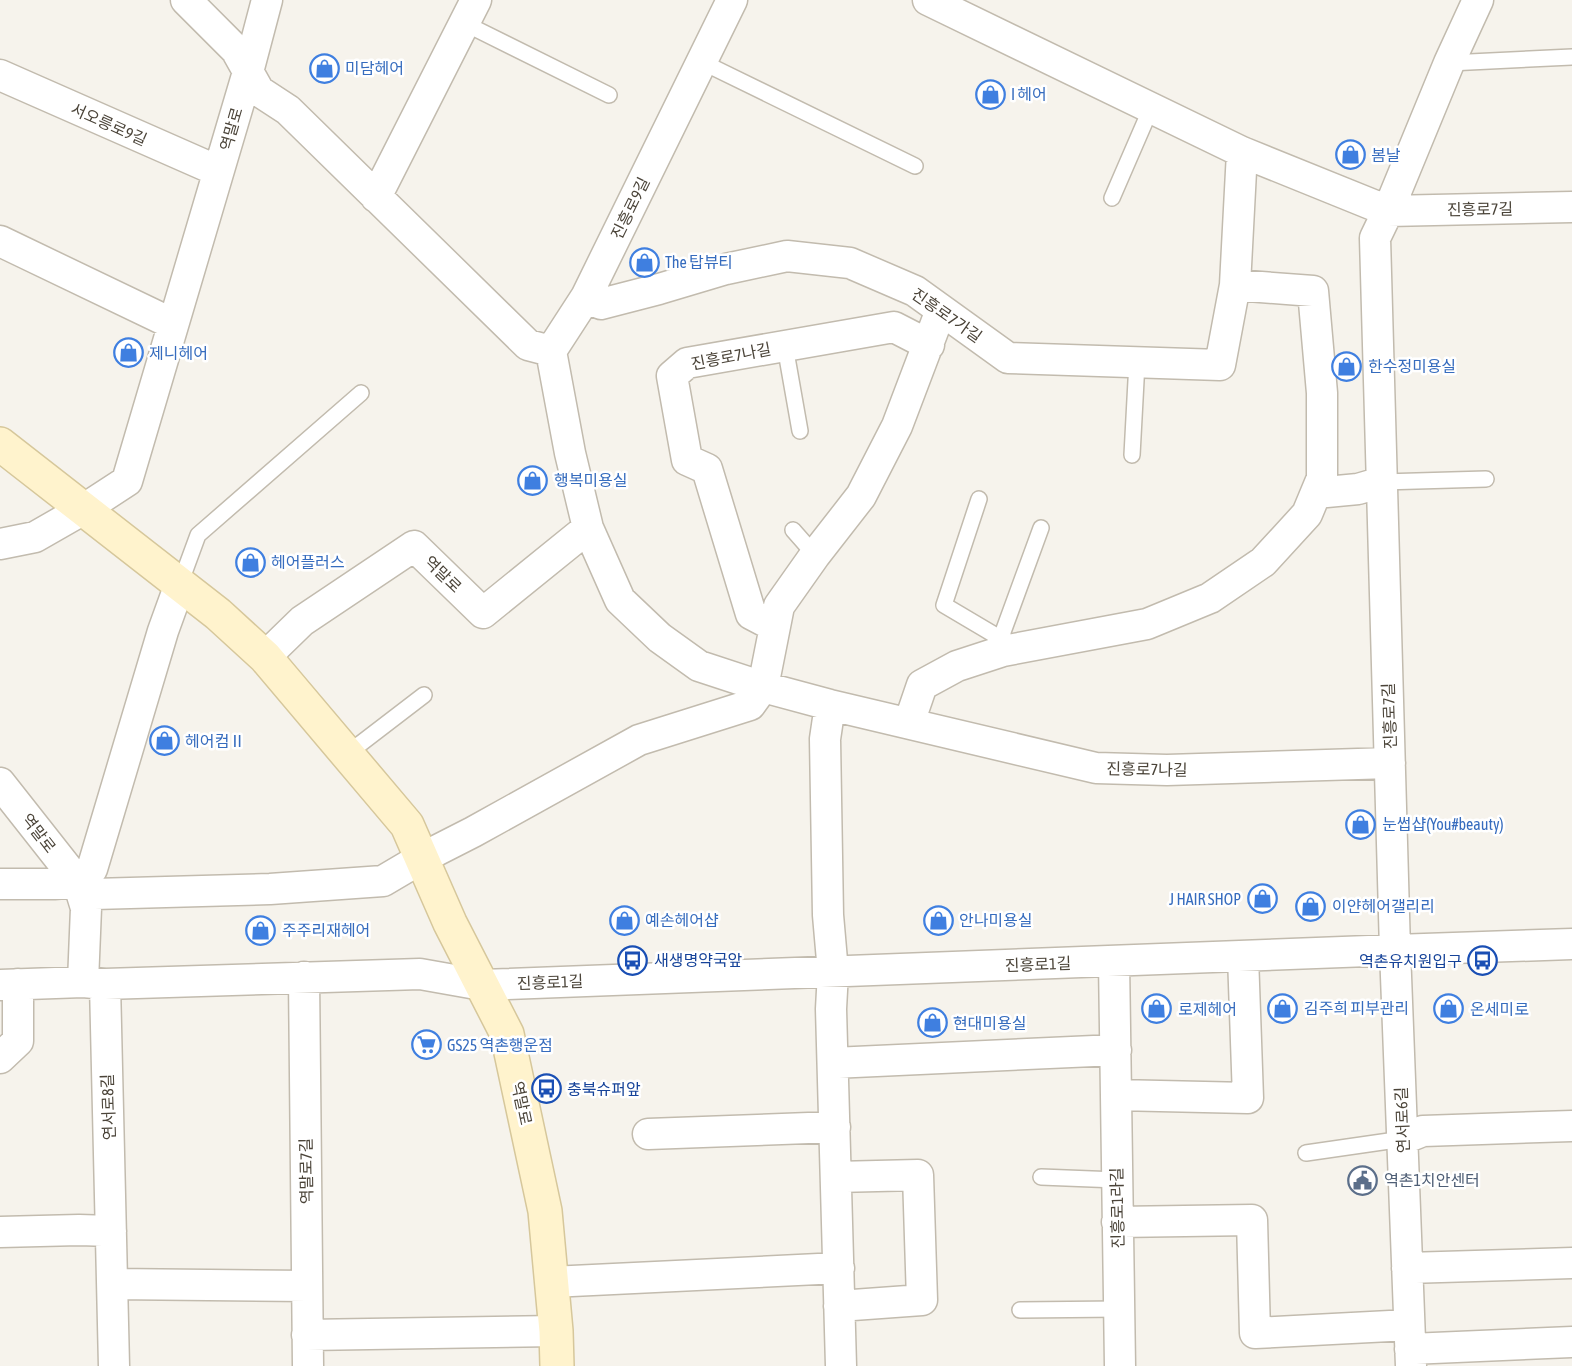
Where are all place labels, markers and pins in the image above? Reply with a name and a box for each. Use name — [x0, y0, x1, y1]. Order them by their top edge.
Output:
shop icon: 미담헤어 — [308, 52, 340, 84]
place label: 미담헤어 — [345, 59, 404, 77]
shop icon: I 헤어 — [974, 78, 1006, 110]
place label: I 헤어 — [1011, 85, 1047, 103]
shop icon: 봄날 — [1334, 139, 1366, 171]
place label: 봄날 — [1371, 146, 1401, 164]
shop icon: The 탑뷰티 — [628, 246, 660, 278]
place label: The 탑뷰티 — [665, 253, 733, 271]
shop icon: 제니헤어 — [112, 337, 144, 369]
place label: 제니헤어 — [149, 344, 208, 362]
shop icon: 한수정미용실 — [1331, 350, 1363, 382]
place label: 한수정미용실 — [1368, 357, 1456, 375]
shop icon: 행복미용실 — [517, 464, 549, 496]
place label: 행복미용실 — [554, 471, 628, 489]
shop icon: 헤어플러스 — [234, 546, 266, 578]
place label: 헤어플러스 — [271, 553, 345, 571]
shop icon: 헤어컴Ⅱ — [148, 725, 180, 757]
place label: 헤어컴Ⅱ — [185, 732, 245, 750]
shop icon: 눈썹샵(You#beauty) — [1345, 808, 1377, 840]
place label: 눈썹샵(You#beauty) — [1382, 815, 1504, 834]
shop icon: J HAIR SHOP — [1246, 883, 1278, 915]
place label: J HAIR SHOP — [1169, 890, 1241, 908]
shop icon: 이얀헤어갤리리 — [1295, 890, 1327, 922]
place label: 이얀헤어갤리리 — [1332, 897, 1435, 915]
shop icon: 예손헤어샵 — [608, 904, 640, 936]
shop icon: 안나미용실 — [922, 904, 954, 936]
place label: 예손헤어샵 — [645, 911, 719, 929]
place label: 안나미용실 — [959, 911, 1033, 929]
shop icon: 주주리재헤어 — [245, 914, 277, 946]
place label: 주주리재헤어 — [282, 921, 370, 939]
bus stop icon: 새생명약국앞 — [617, 944, 649, 976]
bus stop icon: 역촌유치원입구 — [1467, 945, 1499, 977]
place label: 새생명약국앞 — [654, 951, 743, 969]
place label: 역촌유치원입구 — [1359, 952, 1462, 970]
shop icon: 김주희 피부관리 — [1267, 992, 1299, 1024]
shop icon: 로제헤어 — [1141, 993, 1173, 1025]
shop icon: 온세미로 — [1433, 993, 1465, 1025]
place label: 김주희 피부관리 — [1304, 999, 1409, 1017]
place label: 로제헤어 — [1178, 1000, 1237, 1018]
place label: 온세미로 — [1470, 1000, 1529, 1018]
shop icon: 현대미용실 — [916, 1007, 948, 1039]
place label: 현대미용실 — [953, 1014, 1027, 1032]
supermarket icon: GS25 역촌행운점 — [410, 1029, 442, 1061]
place label: GS25 역촌행운점 — [447, 1036, 553, 1054]
bus stop icon: 충북슈퍼앞 — [530, 1073, 562, 1105]
place label: 충북슈퍼앞 — [567, 1080, 641, 1098]
public building icon: 역촌1치안센터 — [1347, 1164, 1379, 1196]
place label: 역촌1치안센터 — [1384, 1171, 1480, 1189]

